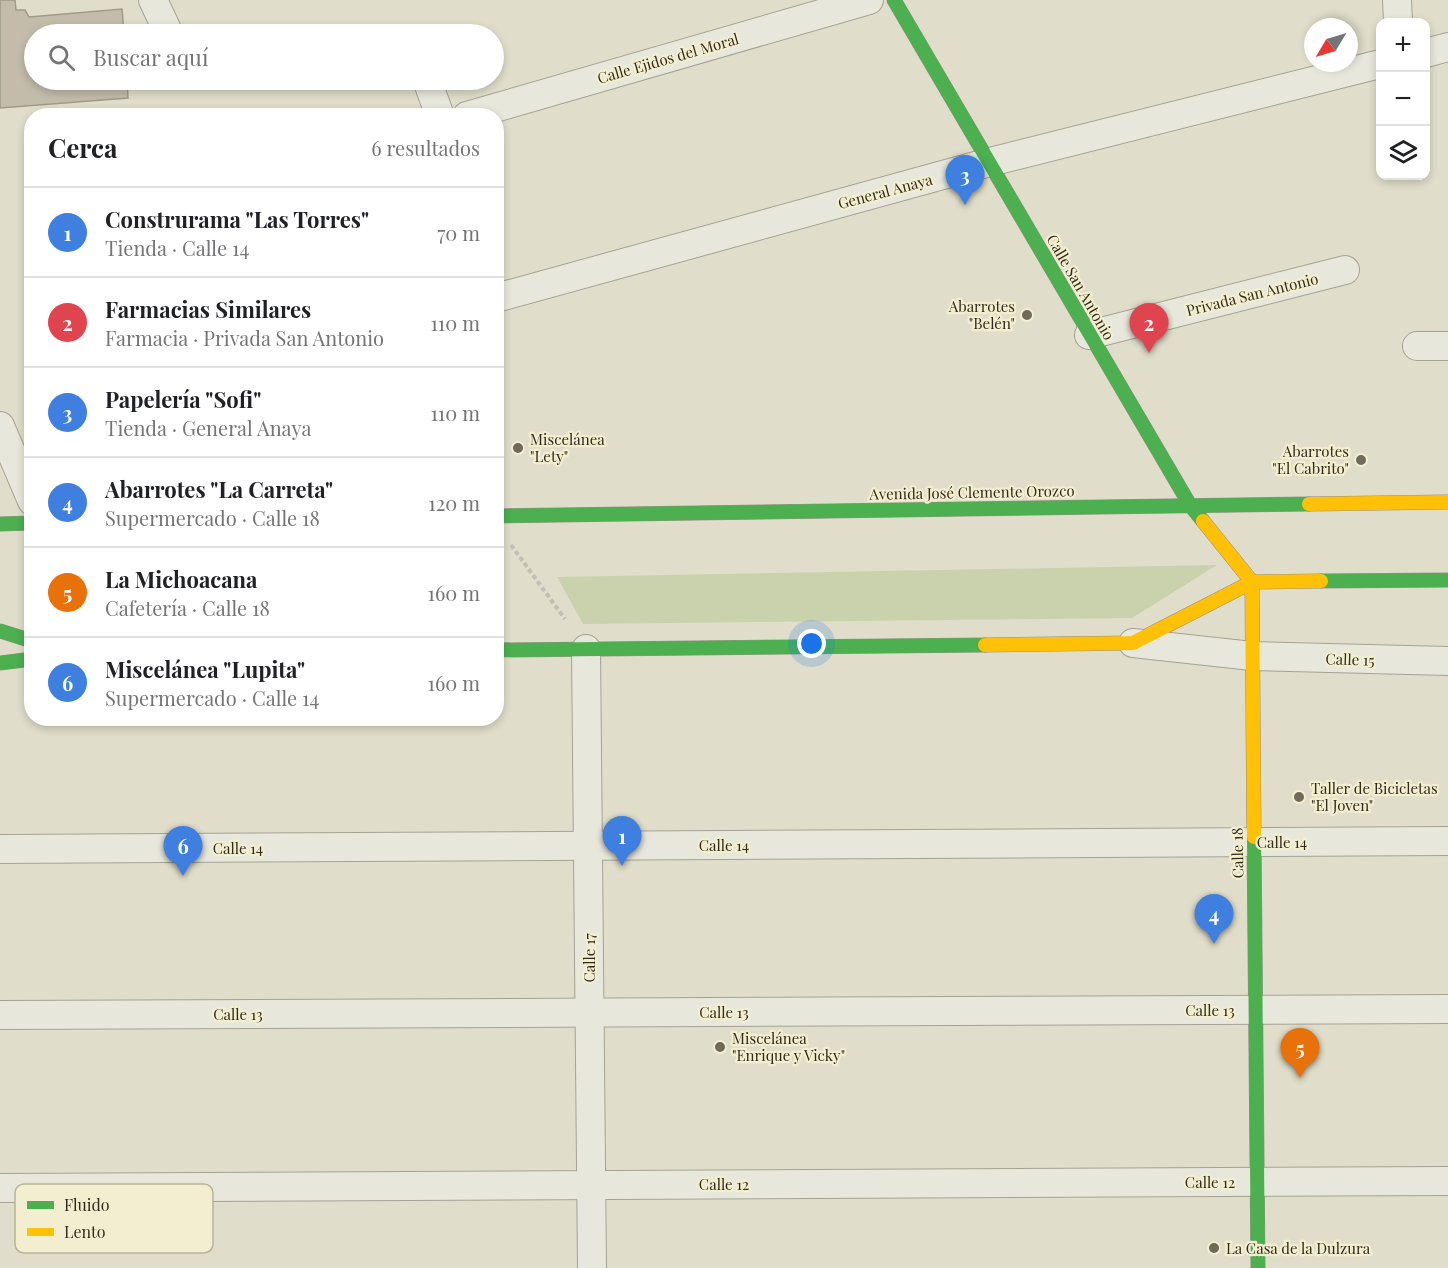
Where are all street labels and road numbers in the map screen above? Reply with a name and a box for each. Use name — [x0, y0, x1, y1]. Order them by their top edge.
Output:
street label: Calle Ejidos del Moral — [595, 28, 741, 88]
street label: General Anaya — [836, 169, 935, 213]
street label: Calle San Antonio — [1043, 231, 1119, 343]
street label: Privada San Antonio — [1184, 268, 1320, 320]
street label: Avenida José Clemente Orozco — [868, 480, 1075, 504]
street label: Calle 15 — [1325, 648, 1375, 670]
street label: Calle 18 — [1227, 827, 1247, 879]
street label: Calle 14 — [1257, 832, 1307, 852]
street label: Calle 14 — [699, 835, 749, 855]
street label: Calle 14 — [213, 838, 263, 858]
street label: Calle 17 — [579, 933, 599, 983]
street label: Calle 13 — [1185, 1000, 1235, 1020]
street label: Calle 13 — [699, 1002, 749, 1022]
street label: Calle 13 — [213, 1004, 263, 1024]
street label: Calle 12 — [1185, 1172, 1235, 1192]
street label: Calle 12 — [699, 1174, 749, 1194]

